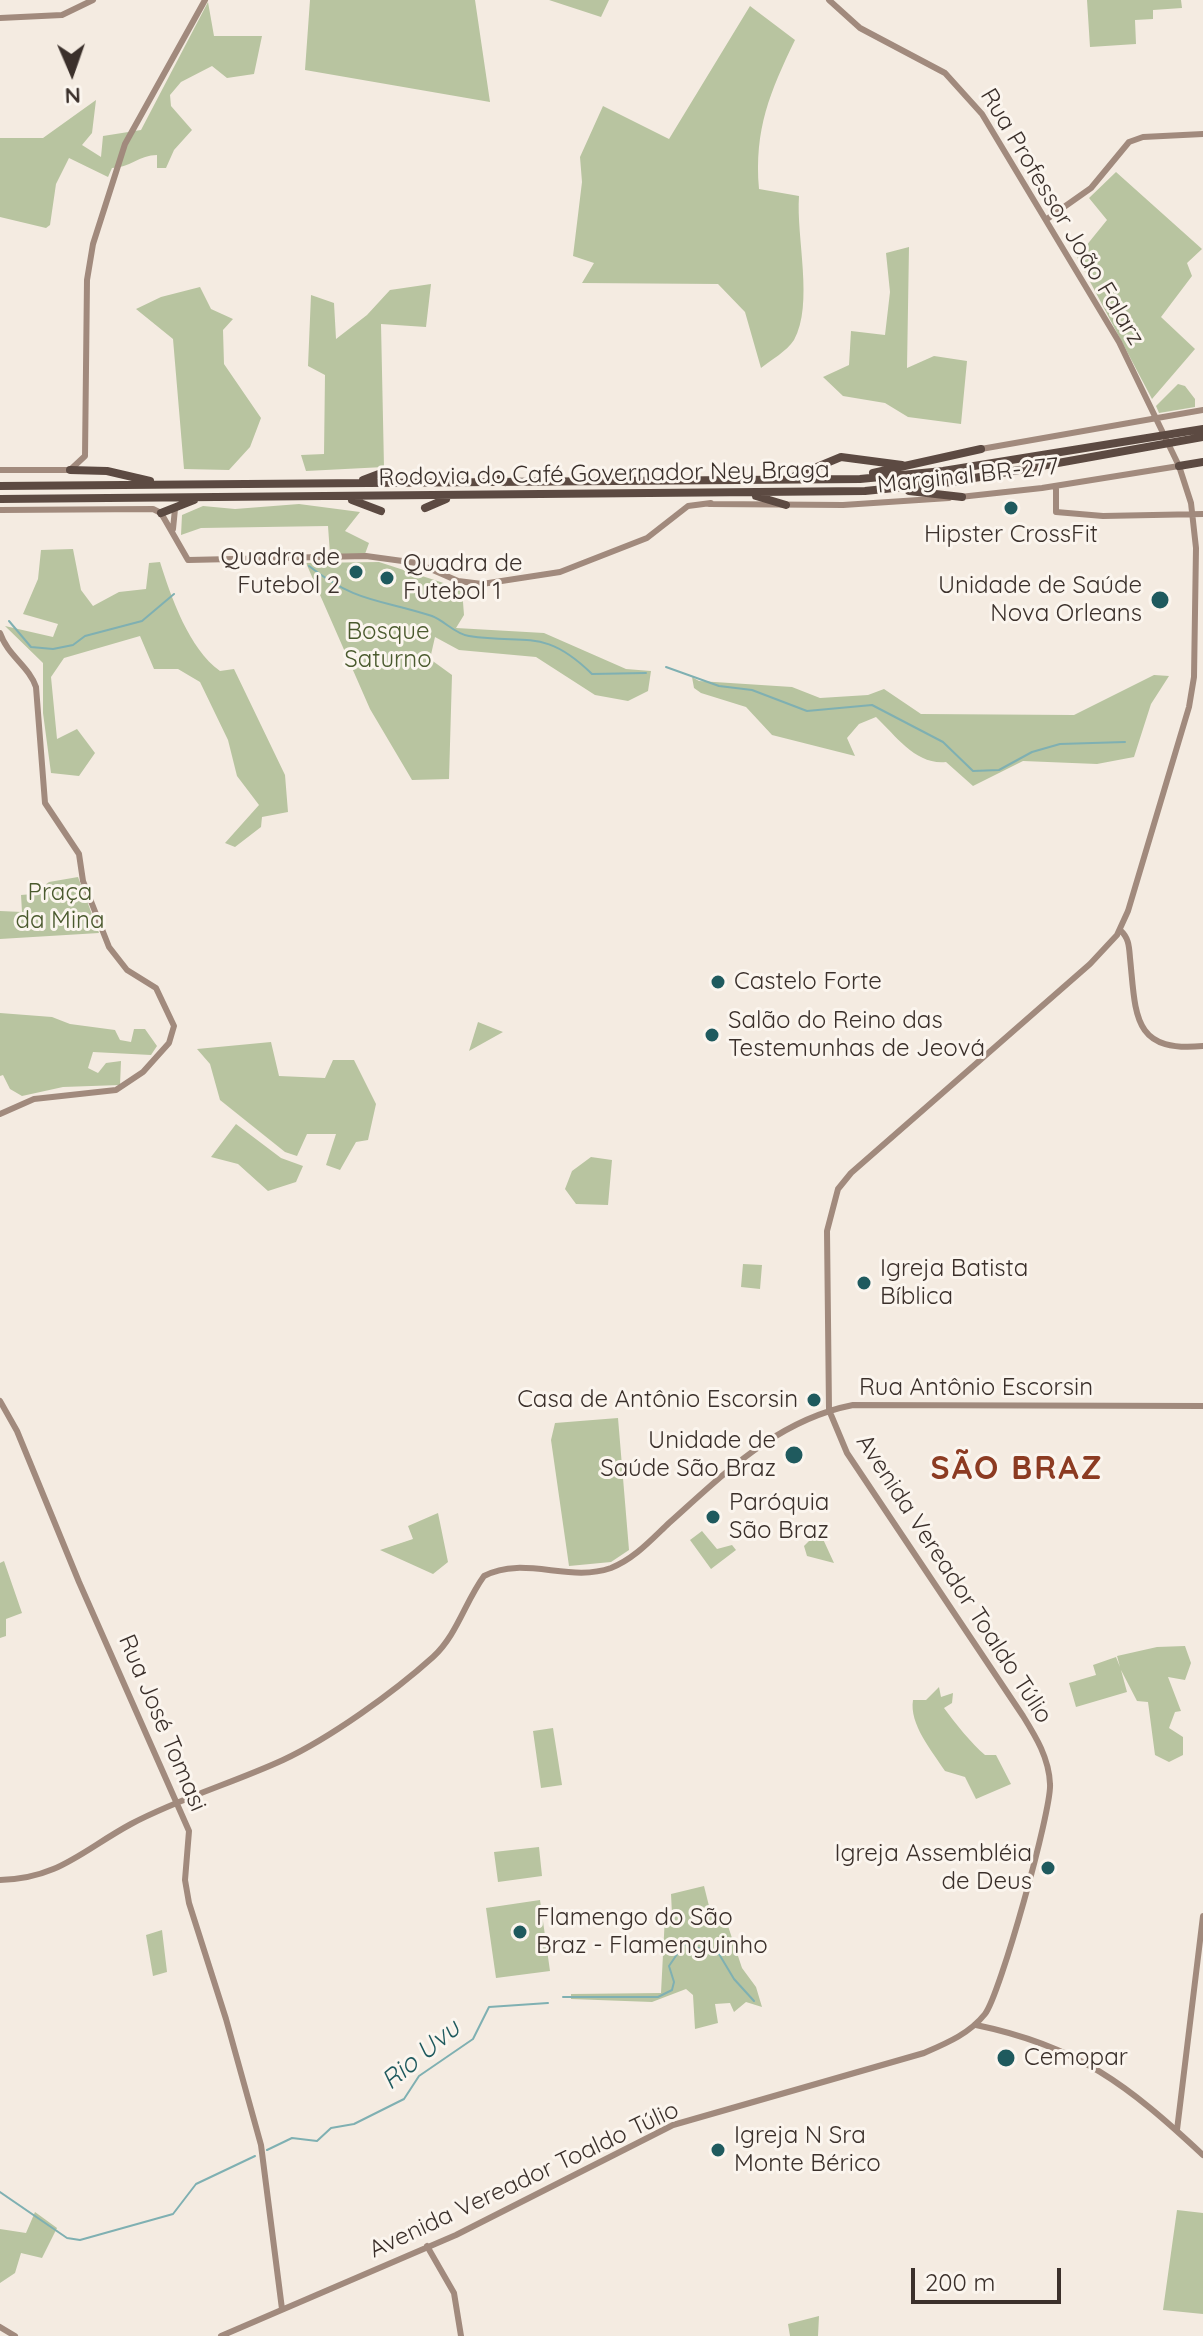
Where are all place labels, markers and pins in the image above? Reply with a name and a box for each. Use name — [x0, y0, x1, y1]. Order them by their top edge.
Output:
marker: Hipster CrossFit — [1002, 499, 1020, 517]
place label: Hipster CrossFit — [924, 521, 1098, 549]
place label: Quadra de Futebol 2 — [221, 544, 340, 600]
place label: Quadra de Futebol 1 — [403, 550, 522, 606]
marker: Quadra de Futebol 2 — [347, 563, 365, 581]
marker: Quadra de Futebol 1 — [378, 569, 396, 587]
place label: Unidade de Saúde Nova Orleans — [938, 572, 1142, 628]
marker: Unidade de Saúde Nova Orleans — [1149, 589, 1171, 611]
place label: Castelo Forte — [734, 968, 882, 996]
marker: Castelo Forte — [709, 973, 727, 991]
place label: Salão do Reino das Testemunhas de Jeová — [728, 1007, 985, 1063]
marker: Salão do Reino das Testemunhas de Jeová — [703, 1026, 721, 1044]
place label: Igreja Batista Bíblica — [880, 1255, 1028, 1311]
marker: Igreja Batista Bíblica — [855, 1274, 873, 1292]
place label: Casa de Antônio Escorsin — [517, 1386, 798, 1414]
marker: Casa de Antônio Escorsin — [805, 1391, 823, 1409]
place label: Unidade de Saúde São Braz — [600, 1427, 776, 1483]
marker: Unidade de Saúde São Braz — [783, 1444, 805, 1466]
place label: Paróquia São Braz — [729, 1489, 829, 1545]
marker: Paróquia São Braz — [704, 1508, 722, 1526]
place label: Igreja Assembléia de Deus — [835, 1840, 1032, 1896]
marker: Igreja Assembléia de Deus — [1039, 1859, 1057, 1877]
place label: Flamengo do São Braz - Flamenguinho — [536, 1904, 768, 1960]
marker: Flamengo do São Braz - Flamenguinho — [511, 1923, 529, 1941]
place label: Cemopar — [1024, 2044, 1128, 2072]
marker: Cemopar — [995, 2047, 1017, 2069]
place label: Igreja N Sra Monte Bérico — [734, 2122, 881, 2178]
marker: Igreja N Sra Monte Bérico — [709, 2141, 727, 2159]

